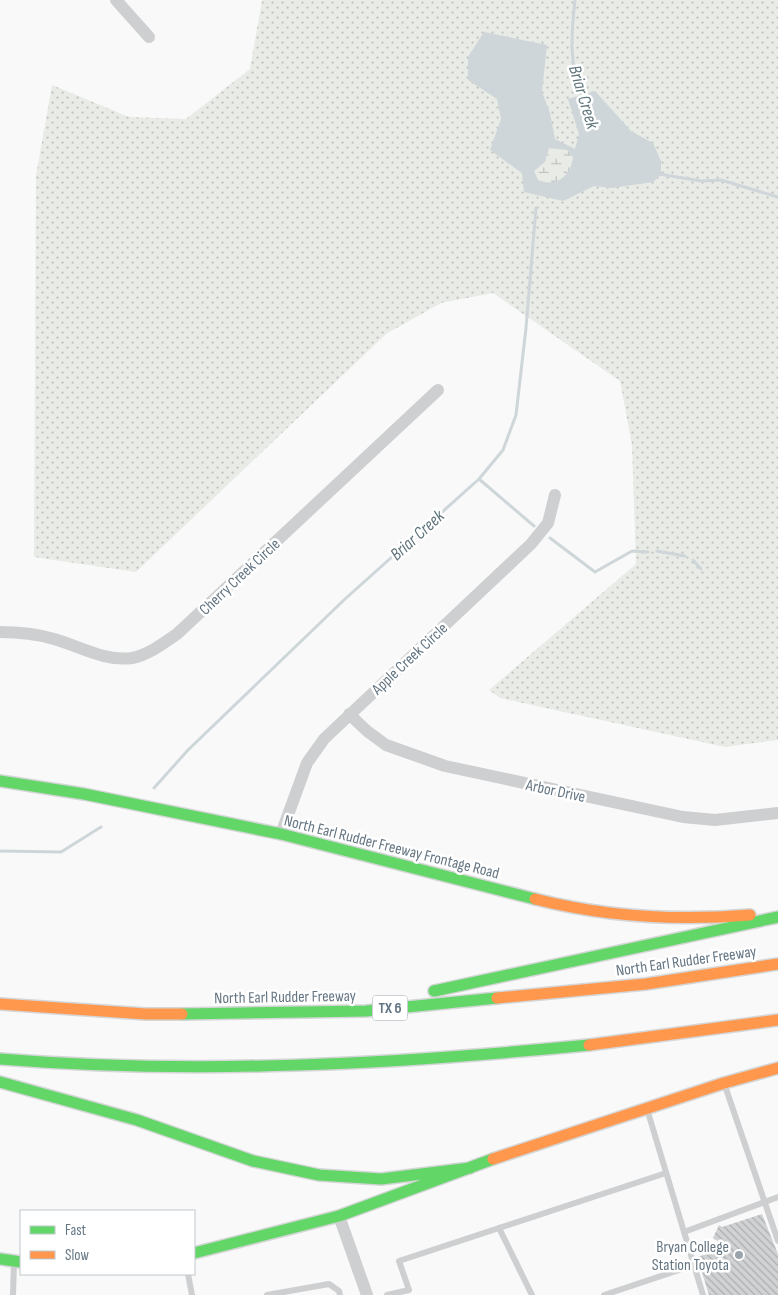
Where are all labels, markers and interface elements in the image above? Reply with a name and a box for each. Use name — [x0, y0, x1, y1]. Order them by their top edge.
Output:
water label: Briar Creek — [564, 63, 603, 133]
water label: Briar Creek — [386, 505, 450, 565]
street label: Cherry Creek Circle — [196, 535, 284, 619]
street label: Apple Creek Circle — [367, 619, 452, 700]
street label: Arbor Drive — [523, 776, 587, 807]
street label: North Earl Rudder Freeway Frontage Road — [282, 811, 501, 883]
street label: North Earl Rudder Freeway — [615, 942, 758, 981]
street label: North Earl Rudder Freeway — [214, 987, 356, 1008]
road number: TX 6 — [372, 996, 408, 1020]
legend — [20, 1210, 195, 1275]
text: Fast — [65, 1221, 87, 1240]
place label: Bryan College Station Toyota — [652, 1238, 729, 1275]
text: Slow — [65, 1246, 89, 1265]
marker: Bryan College Station Toyota — [733, 1249, 745, 1261]

